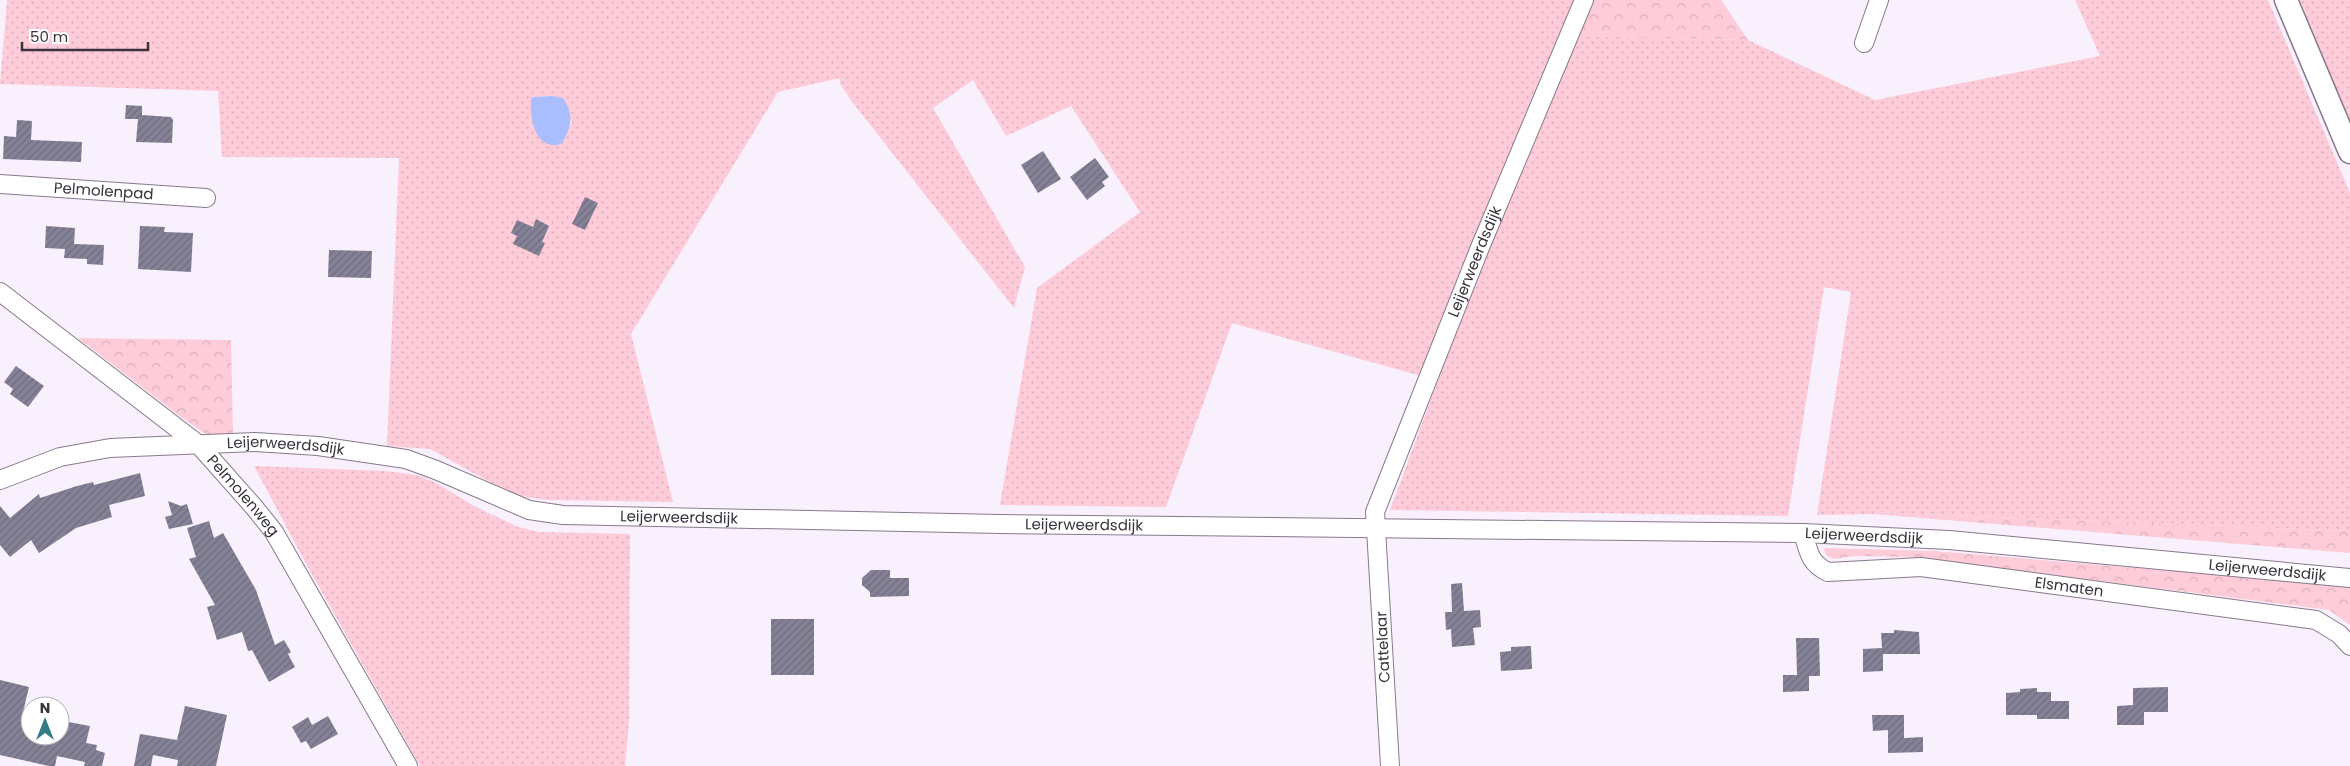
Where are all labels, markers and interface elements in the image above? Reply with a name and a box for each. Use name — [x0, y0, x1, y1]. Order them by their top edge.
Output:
scale bar — [22, 20, 149, 52]
text: 50 m — [30, 26, 68, 47]
street label: Pelmolenpad — [53, 177, 154, 204]
street label: Leijerweerdsdijk — [1442, 202, 1506, 320]
street label: Leijerweerdsdijk — [226, 431, 346, 460]
street label: Pelmolenweg — [202, 450, 284, 540]
street label: Leijerweerdsdijk — [620, 505, 739, 529]
street label: Leijerweerdsdijk — [1025, 513, 1143, 536]
street label: Leijerweerdsdijk — [1805, 522, 1924, 549]
street label: Leijerweerdsdijk — [2208, 554, 2327, 586]
street label: Elsmaten — [2034, 571, 2105, 601]
street label: Cattelaar — [1370, 610, 1395, 683]
north arrow — [20, 696, 70, 746]
text: N — [40, 698, 50, 718]

